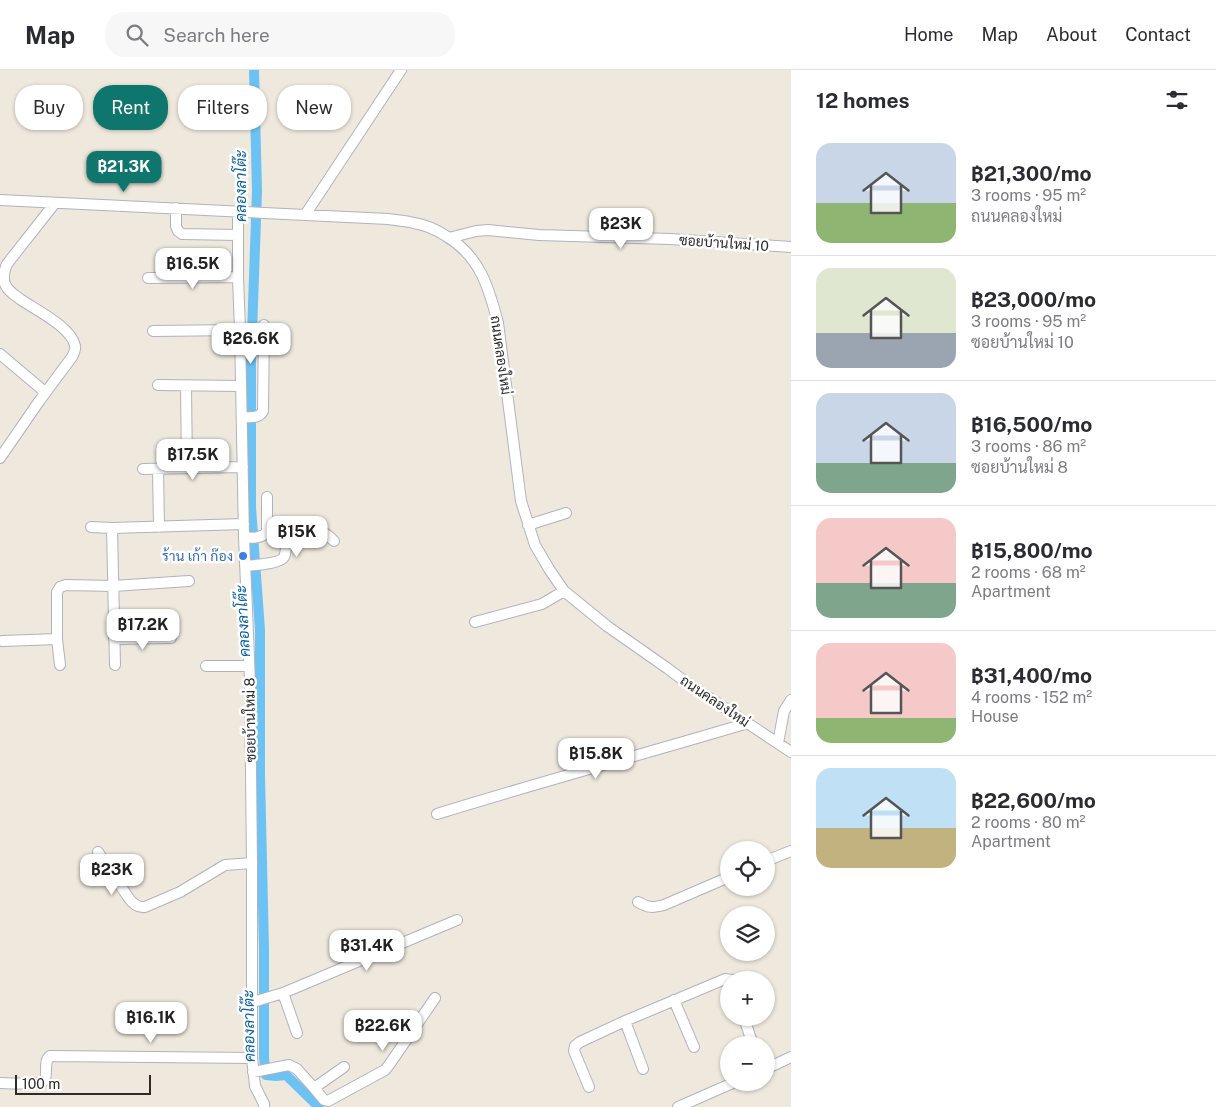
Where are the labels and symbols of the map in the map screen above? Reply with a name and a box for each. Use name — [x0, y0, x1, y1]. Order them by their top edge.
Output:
pin: ฿21.3K — [83, 150, 165, 193]
water label: คลองลาโต๊ะ — [231, 150, 249, 222]
pin: ฿23K — [591, 208, 651, 250]
street label: ซอยบ้านใหม่ 10 — [679, 231, 770, 254]
pin: ฿16.5K — [152, 248, 234, 290]
street label: ถนนคลองใหม่ — [488, 314, 514, 396]
pin: ฿26.6K — [210, 322, 292, 365]
pin: ฿17.5K — [152, 438, 234, 481]
pin: ฿15K — [267, 516, 327, 558]
place label: ร้าน เก้า ก๊อง — [162, 547, 233, 564]
marker: ร้าน เก้า ก๊อง — [237, 550, 249, 562]
water label: คลองลาโต๊ะ — [231, 585, 253, 658]
pin: ฿17.2K — [102, 608, 184, 651]
street label: ถนนคลองใหม่ — [677, 672, 753, 730]
street label: ซอยบ้านใหม่ 8 — [240, 677, 259, 763]
pin: ฿15.8K — [555, 738, 637, 780]
pin: ฿23K — [82, 854, 142, 896]
pin: ฿31.4K — [326, 930, 408, 972]
water label: คลองลาโต๊ะ — [238, 990, 258, 1062]
pin: ฿16.1K — [110, 1002, 192, 1044]
pin: ฿22.6K — [342, 1010, 424, 1052]
scale bar — [15, 1072, 151, 1095]

